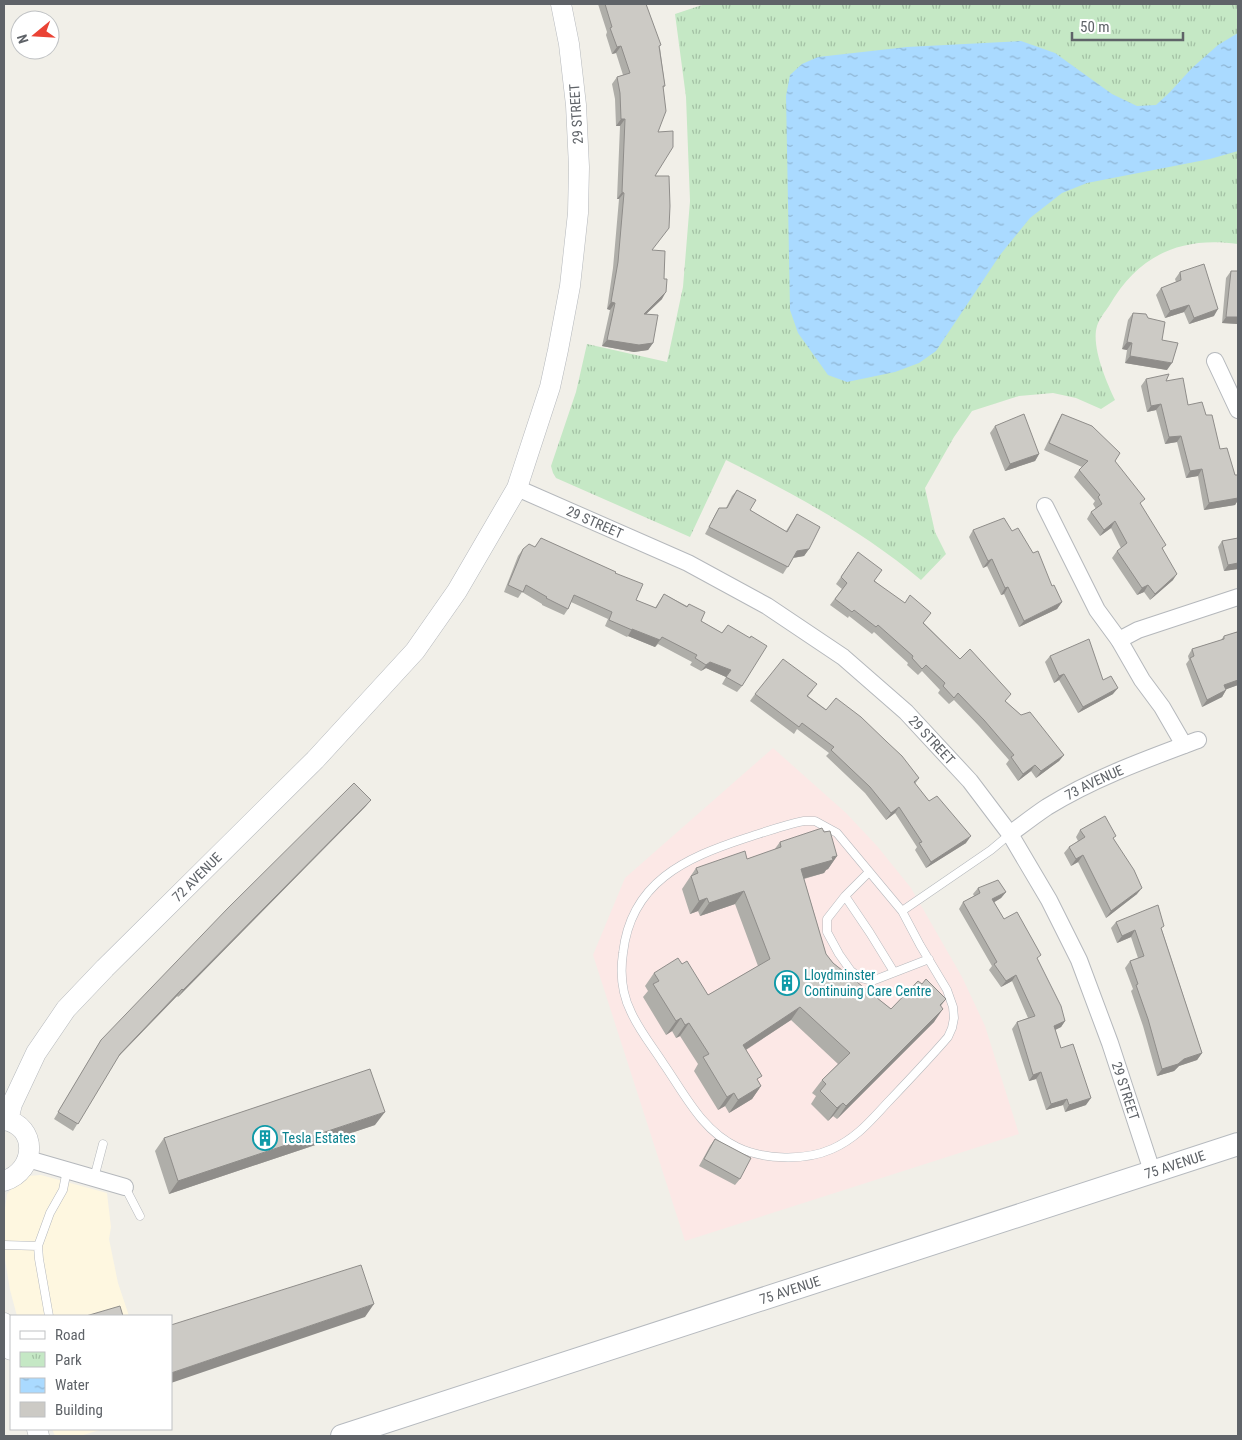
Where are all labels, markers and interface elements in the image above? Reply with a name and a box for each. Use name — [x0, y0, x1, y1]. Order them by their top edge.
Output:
north arrow — [10, 10, 60, 60]
scale bar — [1072, 10, 1183, 42]
text: 50 m — [1080, 18, 1110, 36]
text: N — [14, 32, 32, 46]
street label: 29 STREET — [566, 83, 586, 145]
street label: 29 STREET — [564, 503, 626, 542]
street label: 29 STREET — [906, 712, 958, 768]
street label: 73 AVENUE — [1062, 762, 1126, 803]
street label: 72 AVENUE — [169, 849, 225, 905]
place label: Lloydminster Continuing Care Centre — [804, 967, 932, 999]
building icon: Lloydminster Continuing Care Centre — [774, 970, 800, 996]
street label: 29 STREET — [1109, 1060, 1143, 1122]
building icon: Tesla Estates — [252, 1125, 278, 1151]
place label: Tesla Estates — [282, 1130, 356, 1146]
street label: 75 AVENUE — [1143, 1147, 1207, 1182]
street label: 75 AVENUE — [757, 1273, 822, 1307]
legend — [10, 1315, 172, 1430]
text: Road — [55, 1326, 85, 1344]
text: Park — [55, 1351, 82, 1369]
text: Water — [55, 1376, 90, 1394]
text: Building — [55, 1401, 103, 1419]

